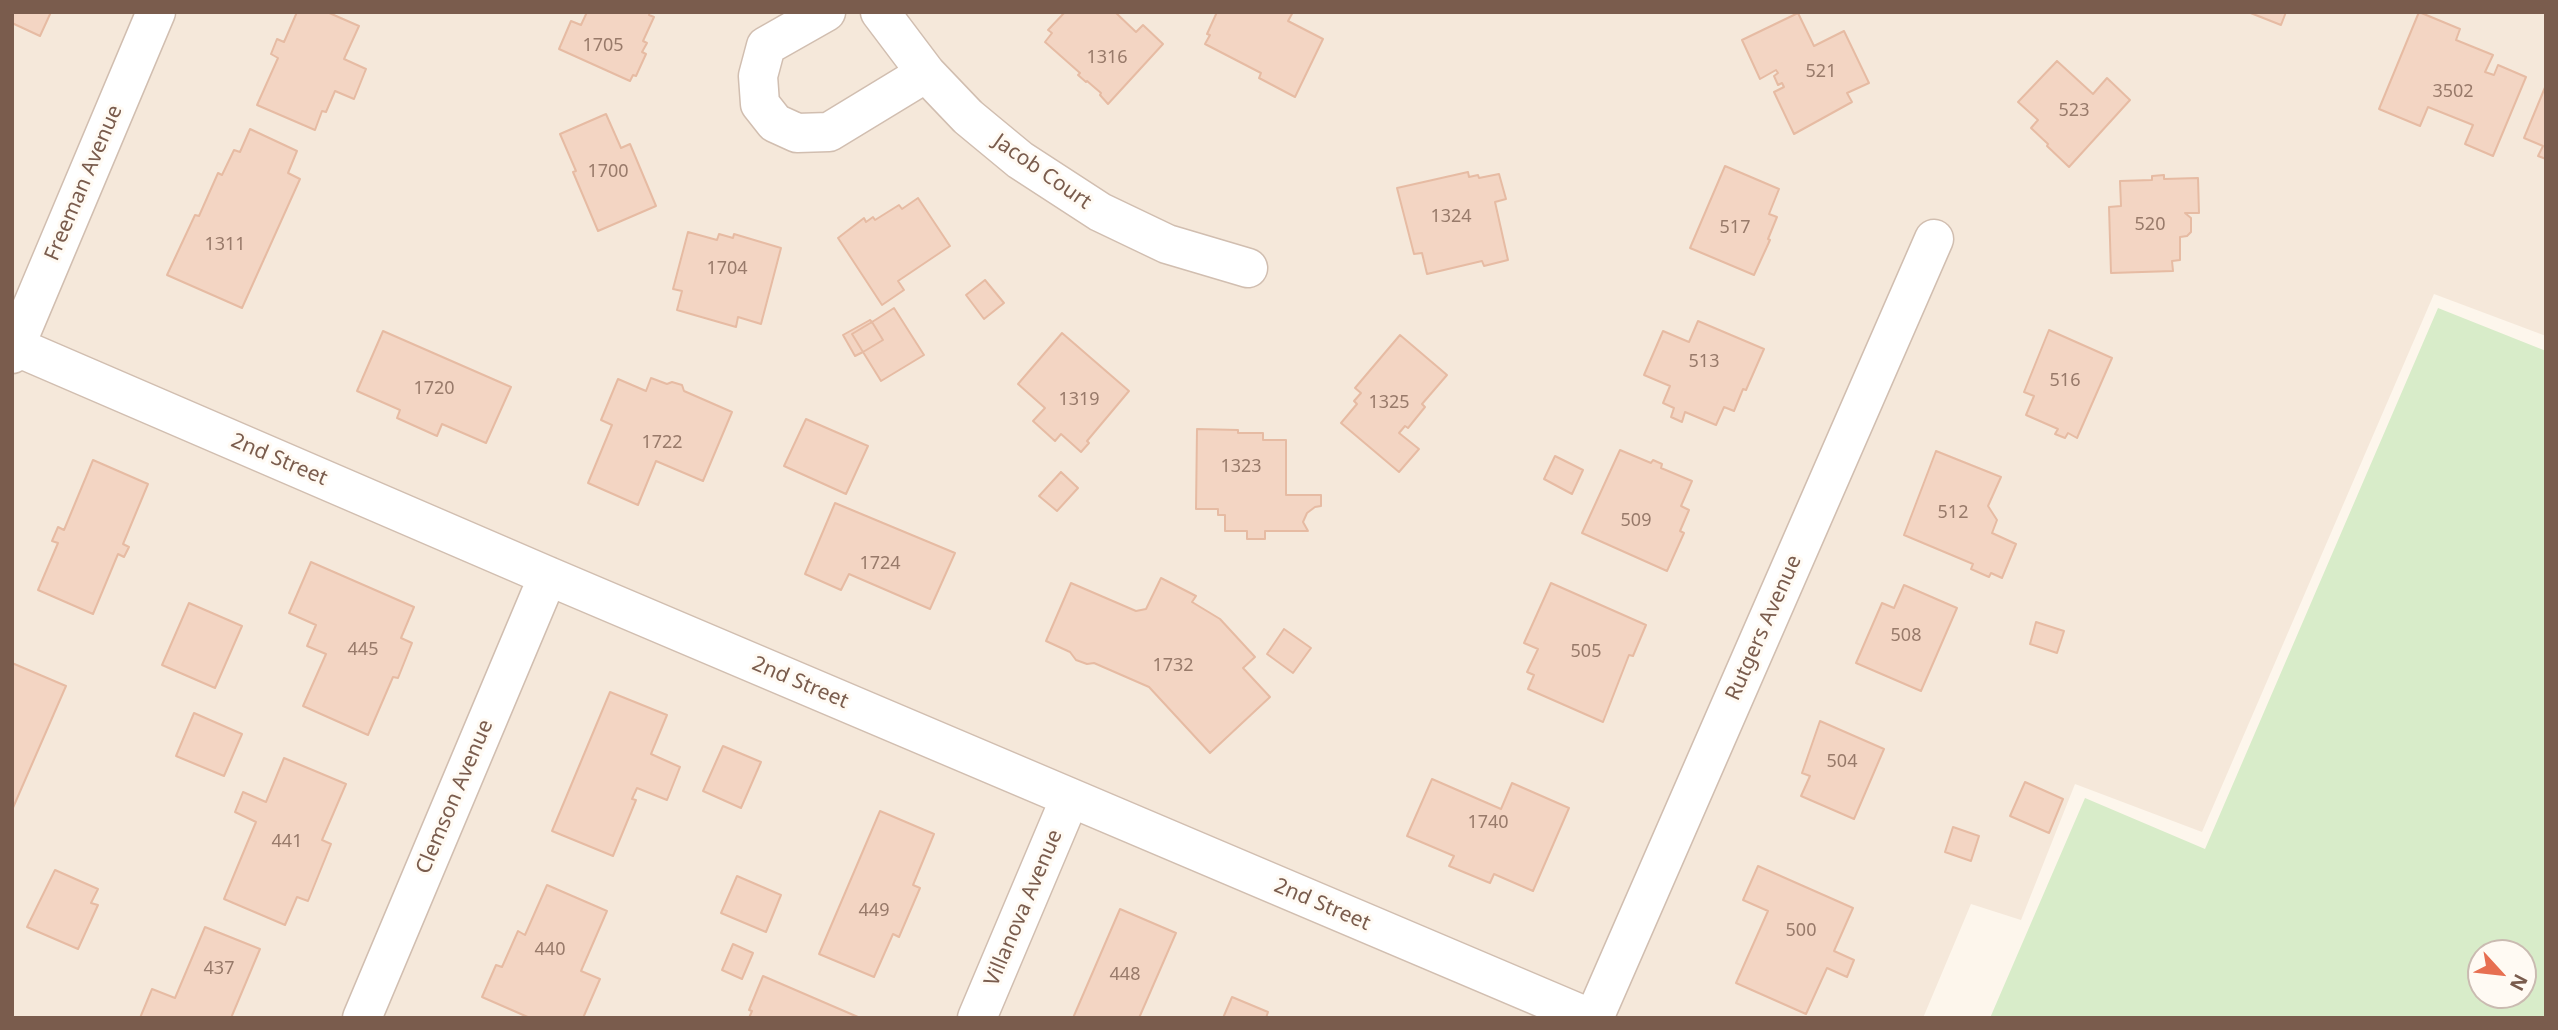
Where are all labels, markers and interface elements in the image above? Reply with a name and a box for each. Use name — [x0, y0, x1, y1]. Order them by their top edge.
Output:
house number: 1705 — [582, 35, 624, 57]
house number: 1316 — [1086, 47, 1128, 69]
house number: 521 — [1806, 61, 1836, 83]
house number: 3502 — [2432, 81, 2474, 103]
house number: 523 — [2059, 100, 2089, 122]
street label: Freeman Avenue — [40, 101, 128, 265]
street label: Jacob Court — [988, 129, 1096, 215]
house number: 1700 — [587, 161, 629, 183]
house number: 1324 — [1430, 206, 1472, 228]
house number: 520 — [2135, 214, 2165, 236]
house number: 517 — [1720, 217, 1750, 239]
house number: 1311 — [204, 234, 246, 256]
house number: 1704 — [706, 258, 748, 280]
house number: 513 — [1689, 351, 1719, 373]
house number: 516 — [2050, 370, 2080, 392]
house number: 1720 — [413, 378, 455, 400]
house number: 1319 — [1058, 389, 1100, 411]
house number: 1325 — [1368, 392, 1410, 414]
street label: 2nd Street — [227, 428, 331, 492]
house number: 1722 — [641, 432, 683, 454]
house number: 1323 — [1220, 456, 1262, 478]
house number: 512 — [1938, 502, 1968, 524]
house number: 509 — [1621, 510, 1651, 532]
street label: Rutgers Avenue — [1721, 551, 1807, 705]
house number: 1724 — [859, 553, 901, 575]
house number: 508 — [1891, 625, 1921, 647]
house number: 445 — [348, 639, 378, 661]
house number: 505 — [1571, 641, 1601, 663]
street label: 2nd Street — [748, 651, 852, 715]
house number: 1732 — [1152, 655, 1194, 677]
street label: Clemson Avenue — [411, 716, 499, 878]
house number: 504 — [1827, 751, 1857, 773]
house number: 1740 — [1467, 812, 1509, 834]
street label: Villanova Avenue — [980, 826, 1068, 990]
house number: 441 — [272, 831, 302, 853]
street label: 2nd Street — [1270, 873, 1374, 937]
house number: 449 — [859, 900, 889, 922]
house number: 500 — [1786, 920, 1816, 942]
house number: 440 — [535, 939, 565, 961]
north arrow — [2467, 939, 2537, 1009]
house number: 437 — [204, 958, 234, 980]
house number: 448 — [1110, 964, 1140, 986]
text: N — [2504, 970, 2534, 995]

